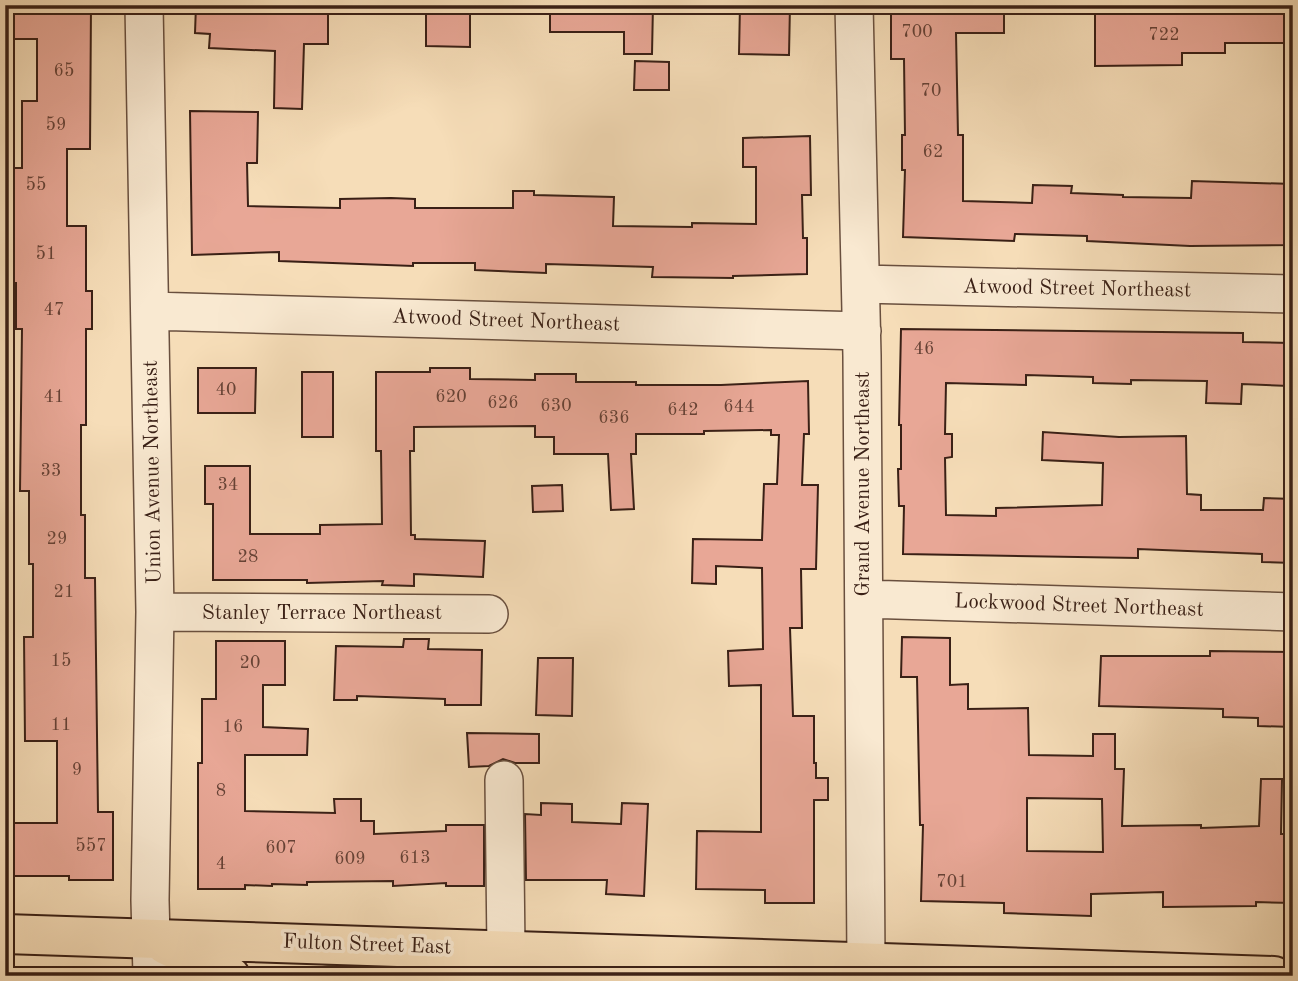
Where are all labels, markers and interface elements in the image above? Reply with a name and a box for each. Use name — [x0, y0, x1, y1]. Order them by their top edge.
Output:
house number: 700 — [901, 23, 933, 41]
house number: 722 — [1148, 26, 1180, 44]
house number: 65 — [54, 62, 74, 80]
house number: 70 — [921, 82, 941, 100]
house number: 59 — [46, 116, 66, 134]
house number: 62 — [923, 143, 943, 161]
house number: 55 — [26, 176, 46, 194]
house number: 51 — [36, 245, 56, 263]
street label: Atwood Street Northeast — [963, 277, 1191, 301]
house number: 47 — [44, 301, 64, 319]
street label: Atwood Street Northeast — [392, 307, 620, 335]
house number: 46 — [914, 340, 934, 358]
street label: Union Avenue Northeast — [141, 360, 165, 584]
street label: Grand Avenue Northeast — [853, 371, 874, 597]
house number: 40 — [216, 381, 236, 399]
house number: 41 — [44, 388, 64, 406]
house number: 620 — [435, 388, 467, 406]
house number: 626 — [487, 394, 519, 412]
house number: 630 — [540, 397, 572, 415]
house number: 644 — [723, 398, 755, 416]
house number: 642 — [667, 401, 699, 419]
house number: 636 — [598, 409, 630, 427]
house number: 33 — [41, 462, 61, 480]
house number: 34 — [218, 476, 238, 494]
house number: 29 — [47, 530, 67, 548]
house number: 28 — [238, 548, 258, 566]
house number: 21 — [54, 583, 74, 601]
street label: Lockwood Street Northeast — [954, 591, 1204, 621]
street label: Stanley Terrace Northeast — [202, 603, 442, 624]
house number: 15 — [51, 652, 71, 670]
house number: 20 — [240, 654, 260, 672]
house number: 11 — [51, 716, 71, 734]
house number: 16 — [223, 718, 243, 736]
house number: 9 — [72, 761, 82, 779]
house number: 8 — [216, 782, 226, 800]
house number: 557 — [75, 837, 107, 855]
house number: 607 — [265, 839, 297, 857]
house number: 613 — [399, 849, 431, 867]
house number: 609 — [334, 850, 366, 868]
house number: 4 — [216, 855, 226, 873]
house number: 701 — [936, 873, 968, 891]
street label: Fulton Street East — [282, 932, 452, 958]

